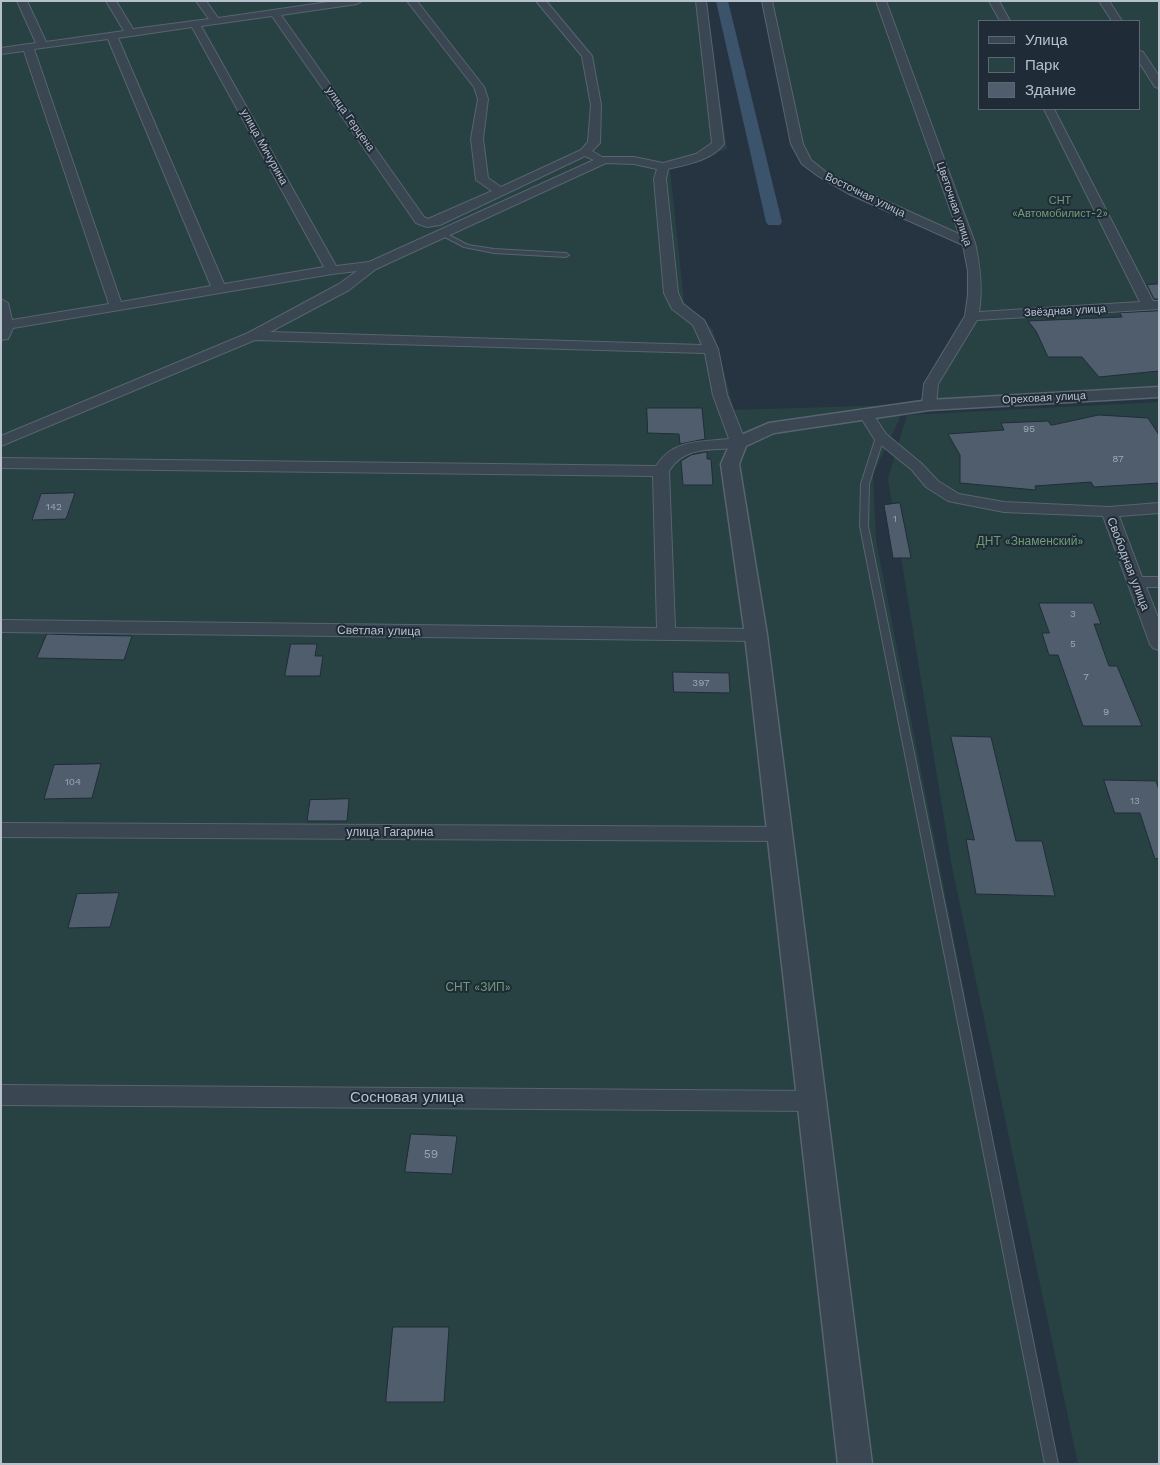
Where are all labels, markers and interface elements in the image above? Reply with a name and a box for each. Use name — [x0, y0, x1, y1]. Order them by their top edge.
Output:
legend — [978, 20, 1140, 110]
text: Улица — [1025, 31, 1068, 49]
text: Парк — [1025, 56, 1059, 74]
text: Здание — [1025, 81, 1076, 99]
street label: улица Герцена — [323, 84, 377, 154]
street label: улица Мичурина — [238, 107, 290, 187]
street label: Цветочная улица — [933, 160, 975, 248]
street label: Восточная улица — [823, 170, 907, 220]
park label: СНТ «Автомобилист-2» — [1012, 194, 1108, 220]
street label: Звёздная улица — [1024, 302, 1106, 320]
street label: Ореховая улица — [1002, 389, 1086, 407]
house number: 95 — [1023, 423, 1035, 435]
house number: 87 — [1112, 453, 1124, 465]
house number: 142 — [46, 501, 62, 513]
house number: 1 — [893, 513, 897, 525]
street label: Свободная улица — [1104, 515, 1152, 613]
park label: ДНТ «Знаменский» — [977, 534, 1083, 548]
house number: 3 — [1070, 608, 1076, 620]
street label: Светлая улица — [337, 623, 421, 639]
house number: 5 — [1070, 638, 1076, 650]
house number: 7 — [1083, 671, 1089, 683]
house number: 397 — [692, 677, 710, 689]
house number: 9 — [1103, 706, 1109, 718]
house number: 104 — [65, 776, 81, 788]
house number: 13 — [1130, 795, 1140, 807]
street label: улица Гагарина — [346, 825, 434, 839]
park label: СНТ «ЗИП» — [445, 980, 511, 994]
street label: Сосновая улица — [350, 1089, 464, 1107]
house number: 59 — [424, 1147, 438, 1161]

